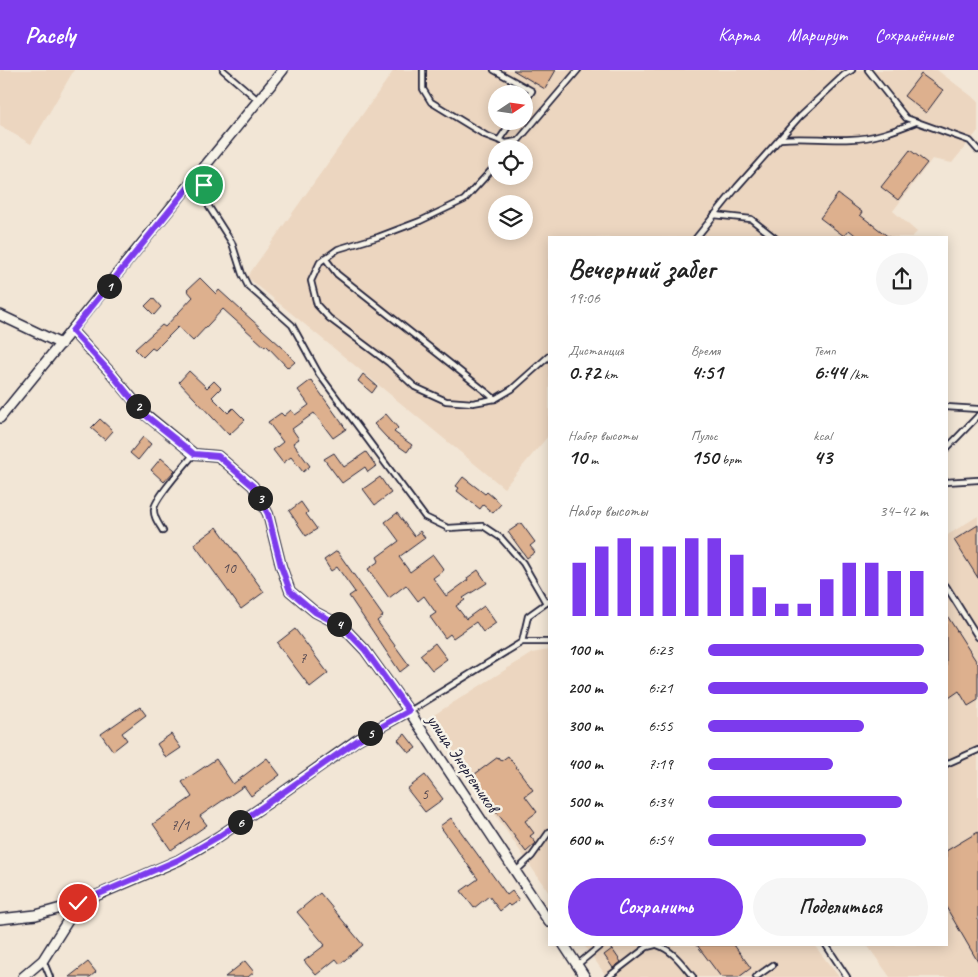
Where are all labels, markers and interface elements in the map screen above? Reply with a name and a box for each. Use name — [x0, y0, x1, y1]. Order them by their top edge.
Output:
text: Pacely — [25, 20, 75, 50]
text: Карта — [718, 24, 759, 46]
text: Маршрут — [787, 24, 847, 46]
text: Сохранённые — [875, 24, 953, 46]
north arrow — [488, 85, 532, 130]
map controls — [488, 85, 533, 240]
button: locate — [488, 140, 533, 185]
pin — [183, 164, 225, 206]
icon: arrive — [190, 171, 218, 199]
button: layers — [488, 195, 533, 240]
text: Вечерний забег — [568, 251, 715, 286]
button: share — [876, 253, 928, 305]
pin: 1 — [96, 274, 122, 298]
text: 1 — [106, 278, 113, 295]
text: 19:06 — [568, 288, 600, 308]
text: Дистанция — [568, 342, 624, 359]
text: Время — [691, 342, 720, 359]
text: Темп — [813, 342, 836, 359]
text: 0.72 — [568, 359, 600, 385]
text: 4:51 — [691, 359, 723, 385]
text: 6:44 — [813, 359, 846, 385]
text: km — [600, 366, 618, 383]
text: /km — [846, 366, 868, 383]
pin: 2 — [126, 394, 150, 418]
text: 2 — [135, 398, 142, 415]
text: Набор высоты — [568, 427, 637, 444]
text: Пульс — [691, 427, 718, 444]
text: kcal — [813, 427, 832, 444]
text: 10 — [568, 444, 587, 470]
text: 150 — [691, 444, 719, 470]
text: 43 — [813, 444, 832, 470]
text: m — [587, 451, 598, 468]
text: bpm — [719, 451, 741, 468]
pin: 3 — [248, 486, 272, 510]
text: 3 — [257, 490, 264, 507]
text: Набор высоты — [568, 501, 647, 521]
text: 34–42 m — [879, 501, 928, 521]
house number: 10 — [222, 559, 237, 578]
pin: 4 — [326, 612, 352, 636]
text: 4 — [336, 616, 343, 633]
text: 100 m — [568, 640, 603, 660]
text: 6:23 — [648, 640, 673, 660]
house number: 7 — [300, 649, 308, 668]
text: 200 m — [568, 678, 603, 698]
text: 6:21 — [648, 678, 673, 698]
street label: улица Энергетиков — [422, 709, 505, 818]
text: 300 m — [568, 716, 603, 736]
text: 6:55 — [648, 716, 673, 736]
pin: 5 — [358, 720, 382, 746]
text: 5 — [367, 725, 374, 742]
text: 400 m — [568, 754, 603, 774]
text: 7:19 — [648, 754, 673, 774]
house number: 5 — [422, 785, 430, 804]
text: 500 m — [568, 792, 602, 812]
text: 6:34 — [648, 792, 673, 812]
pin: 6 — [228, 810, 252, 834]
text: 6 — [237, 814, 244, 831]
house number: 7/1 — [171, 816, 190, 835]
text: 600 m — [568, 830, 603, 850]
text: 6:54 — [648, 830, 673, 850]
button: Сохранить — [568, 878, 743, 936]
button: Поделиться — [753, 878, 928, 936]
pin — [57, 882, 99, 924]
icon: check — [64, 889, 92, 917]

